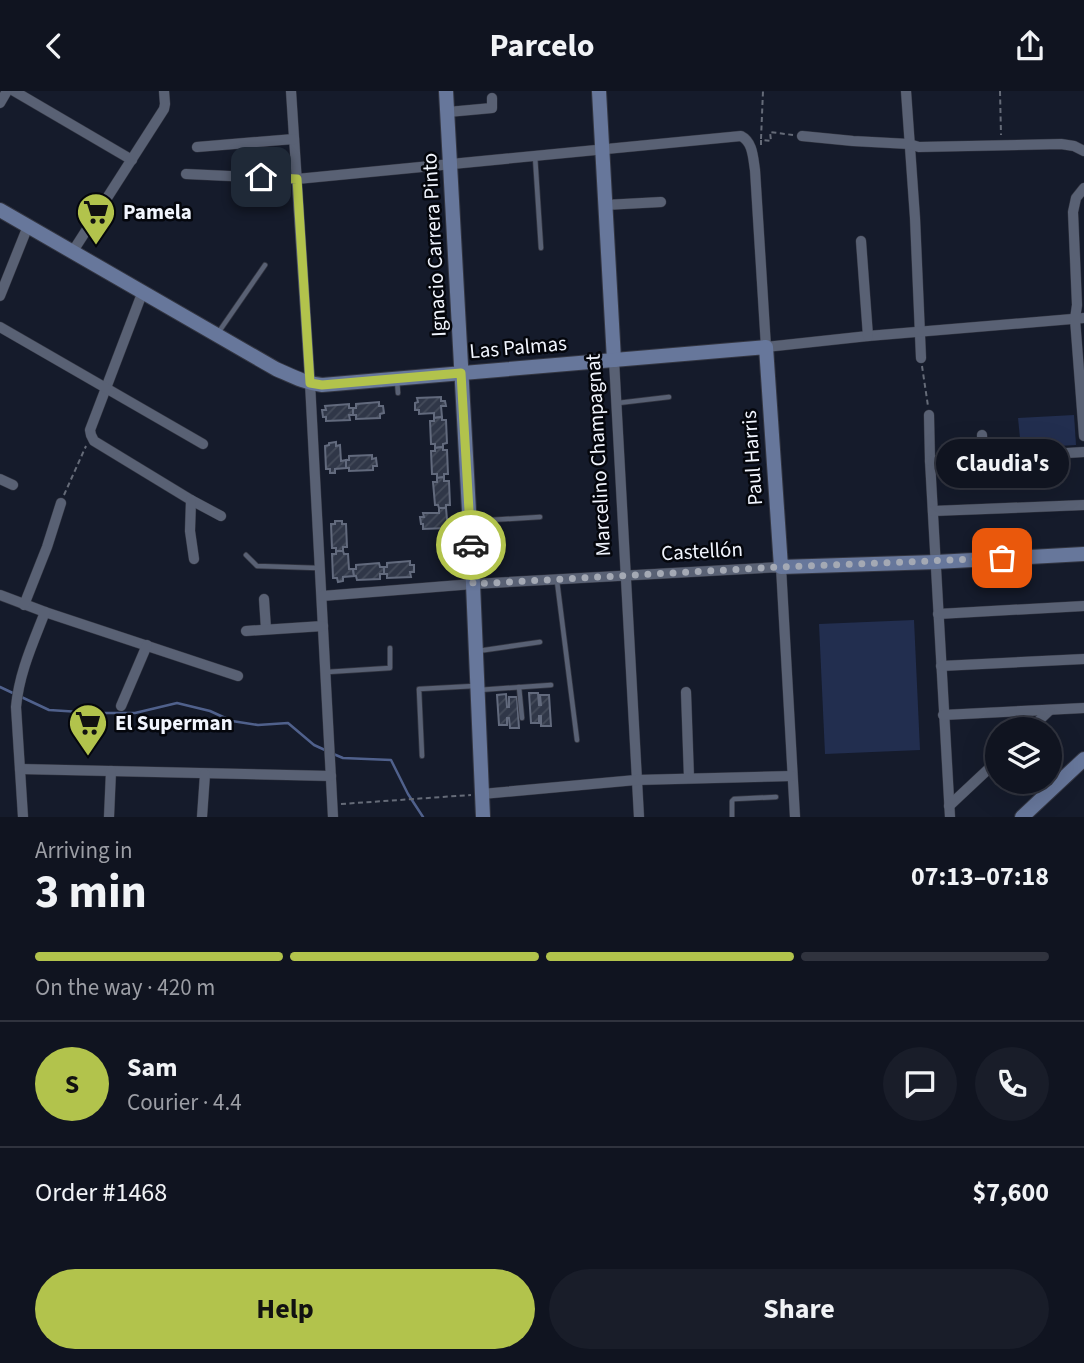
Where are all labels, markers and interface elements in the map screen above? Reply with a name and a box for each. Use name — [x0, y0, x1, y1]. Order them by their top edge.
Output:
text: Parcelo — [490, 23, 594, 69]
icon: back — [35, 27, 73, 65]
icon: share — [1011, 27, 1049, 65]
pin — [231, 147, 291, 207]
street label: Ignacio Carrera Pinto — [414, 152, 454, 338]
icon: home — [242, 158, 280, 196]
supermarket icon: Pamela — [75, 191, 117, 246]
place label: Pamela — [123, 197, 192, 227]
street label: Las Palmas — [468, 328, 568, 366]
street label: Marcelino Champagnat — [578, 353, 618, 557]
street label: Paul Harris — [734, 409, 770, 507]
callout: Claudia's — [936, 439, 1068, 488]
text: Claudia's — [956, 447, 1049, 480]
courier — [436, 510, 506, 580]
icon: car — [452, 526, 490, 564]
pin — [972, 528, 1032, 588]
street label: Castellón — [660, 534, 744, 568]
icon: bag — [983, 539, 1021, 577]
supermarket icon: El Superman — [67, 702, 109, 757]
place label: El Superman — [115, 708, 233, 738]
map controls — [985, 717, 1062, 794]
button: layers — [985, 717, 1062, 794]
text: Arriving in — [35, 834, 133, 867]
text: 07:13–07:18 — [911, 858, 1049, 895]
text: 3 min — [35, 860, 147, 925]
text: On the way · 420 m — [35, 971, 215, 1004]
button: chat — [883, 1047, 957, 1121]
button: phone — [975, 1047, 1049, 1121]
text: Sam — [127, 1049, 177, 1086]
text: S — [65, 1066, 79, 1103]
text: Courier · 4.4 — [127, 1086, 242, 1119]
text: Order #1468 — [35, 1174, 167, 1211]
text: $7,600 — [973, 1174, 1049, 1211]
button: Help — [35, 1269, 535, 1349]
button: Share — [549, 1269, 1049, 1349]

